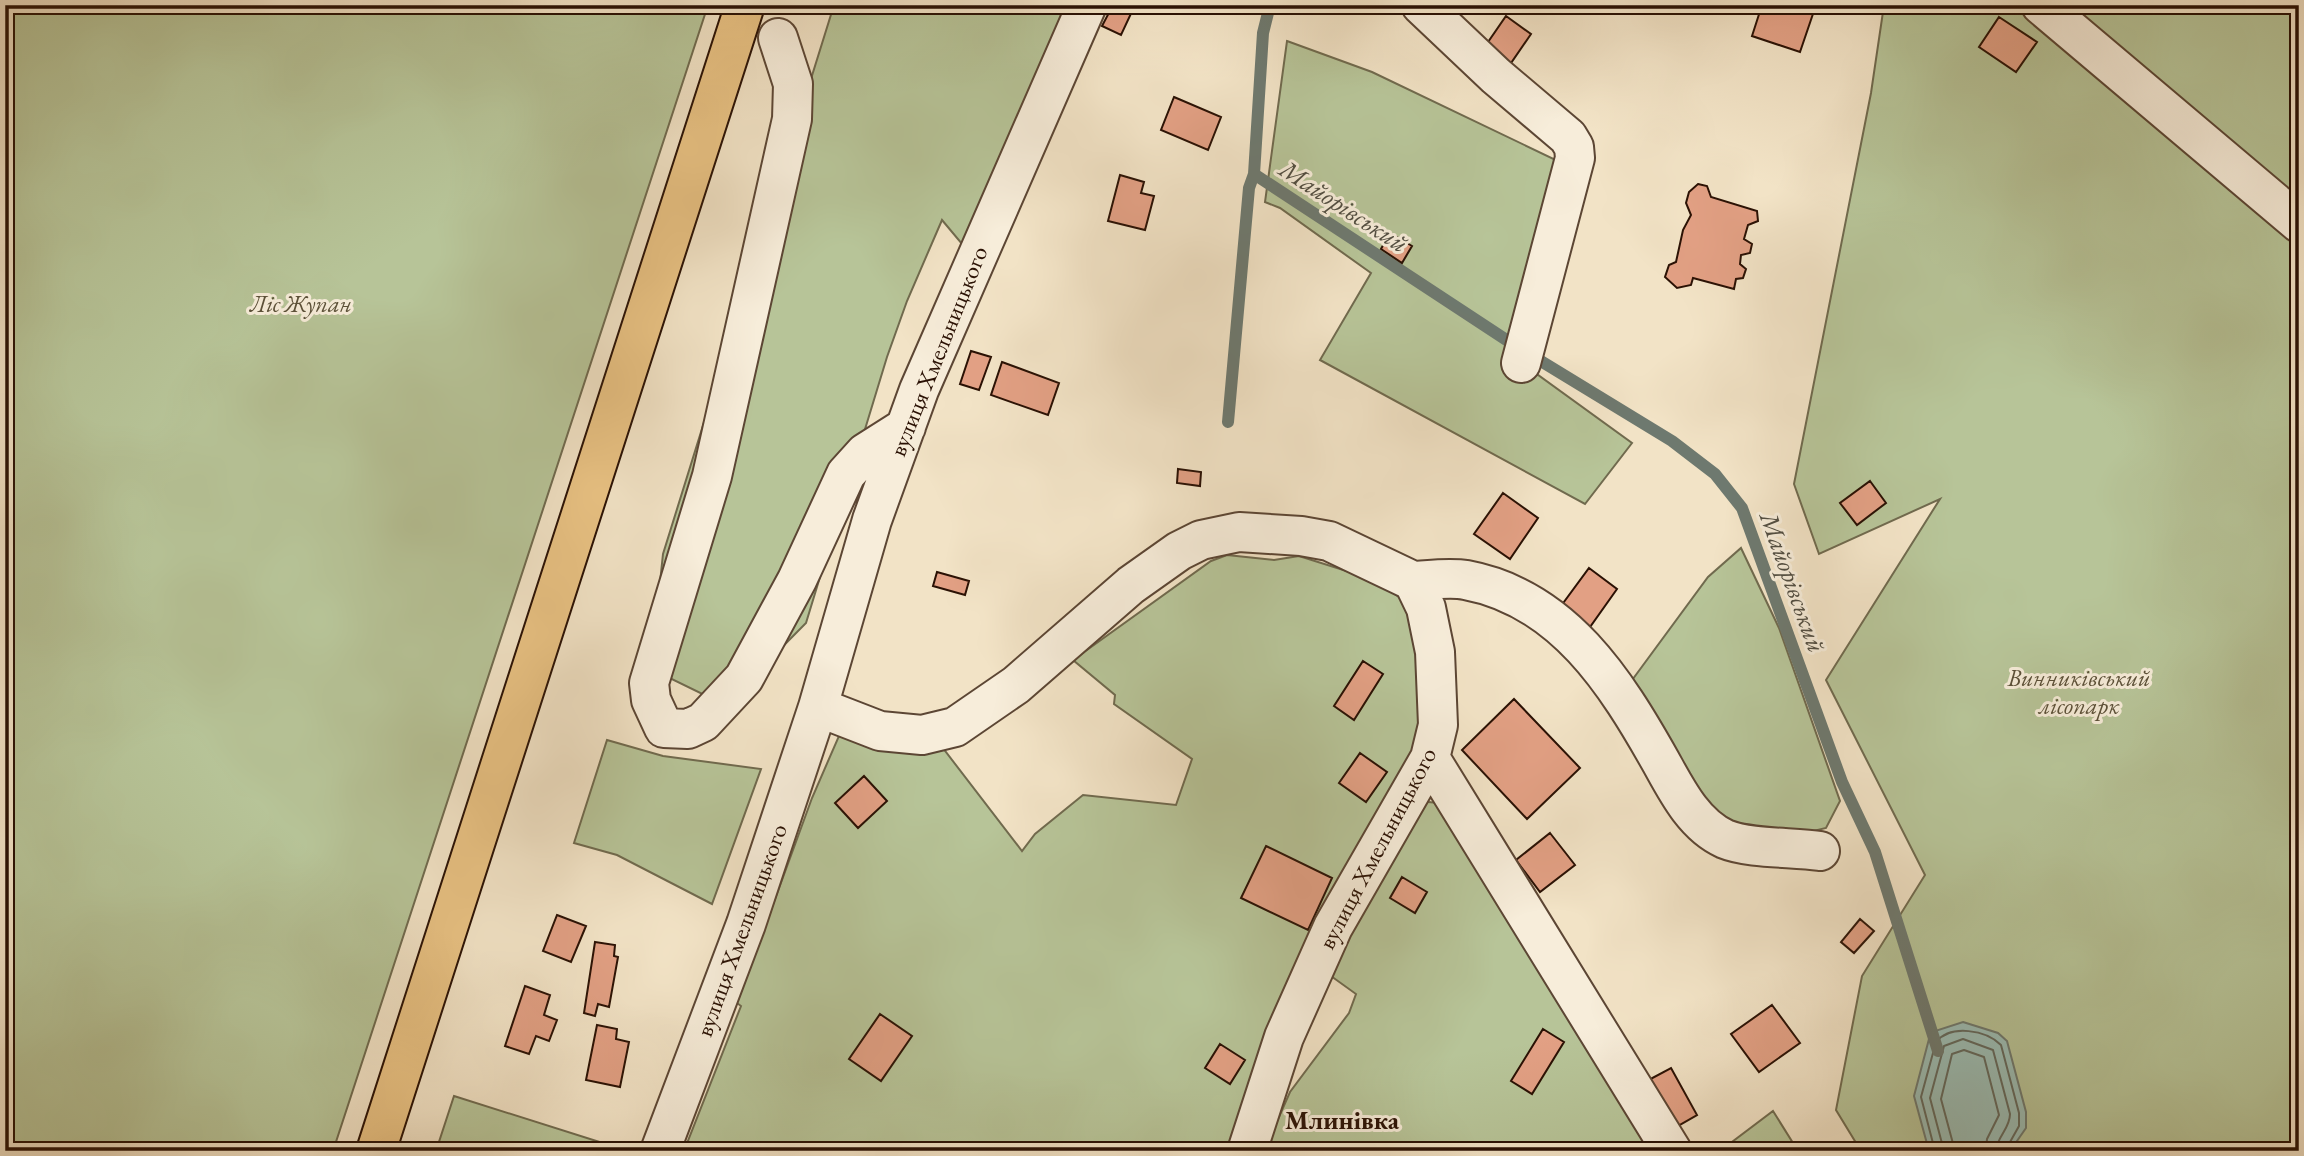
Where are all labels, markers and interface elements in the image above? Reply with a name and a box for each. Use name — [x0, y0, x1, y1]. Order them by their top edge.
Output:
water label: Майорівський — [1271, 151, 1415, 260]
street label: вулиця Хмельницького — [882, 241, 994, 461]
park label: Ліс Жупан — [249, 288, 352, 319]
water label: Майорівський — [1751, 505, 1834, 657]
park label: Винниківський лісопарк — [2007, 662, 2150, 721]
street label: вулиця Хмельницького — [1311, 742, 1443, 954]
street label: вулиця Хмельницького — [688, 819, 794, 1041]
district label: Млинівка — [1285, 1103, 1400, 1137]

